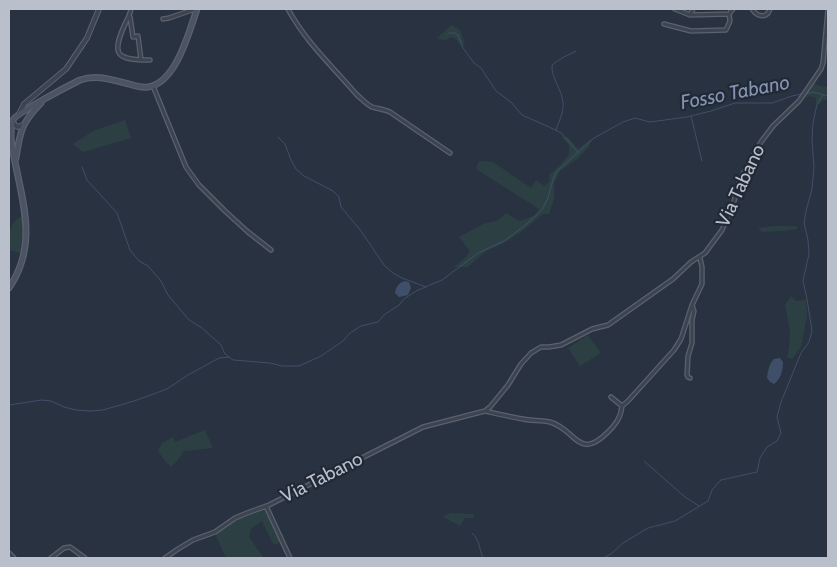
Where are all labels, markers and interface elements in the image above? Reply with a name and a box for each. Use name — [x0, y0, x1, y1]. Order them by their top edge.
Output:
water label: Fosso Tabano — [678, 71, 792, 115]
street label: Via Tabano — [712, 141, 770, 231]
street label: Via Tabano — [277, 448, 367, 508]

